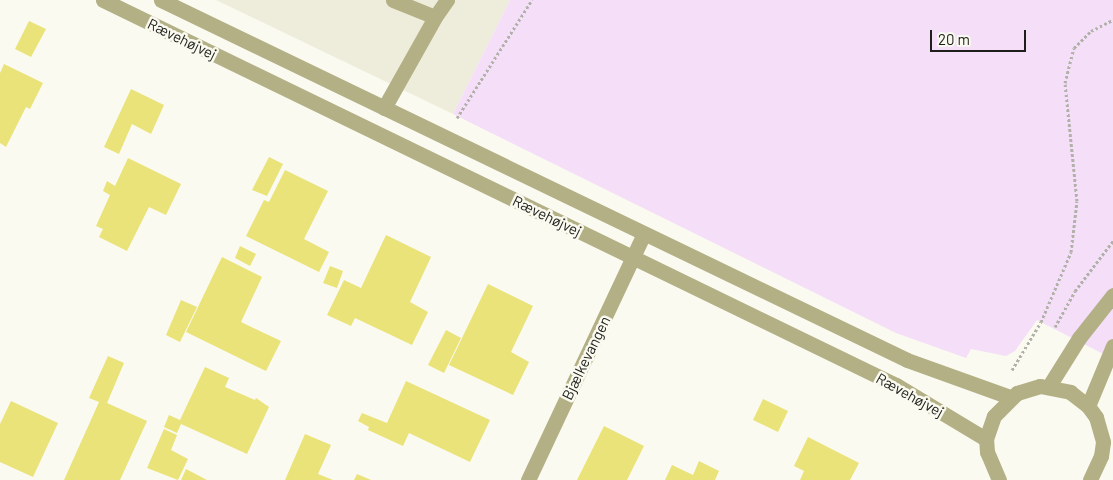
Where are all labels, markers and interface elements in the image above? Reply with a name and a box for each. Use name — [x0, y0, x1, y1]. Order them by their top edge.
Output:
street label: Rævehøjvej — [145, 15, 219, 63]
scale bar — [933, 20, 1029, 52]
text: 20 m — [938, 30, 970, 48]
street label: Rævehøjvej — [510, 192, 584, 240]
street label: Bjælkevangen — [558, 313, 614, 403]
street label: Rævehøjvej — [873, 369, 947, 421]

